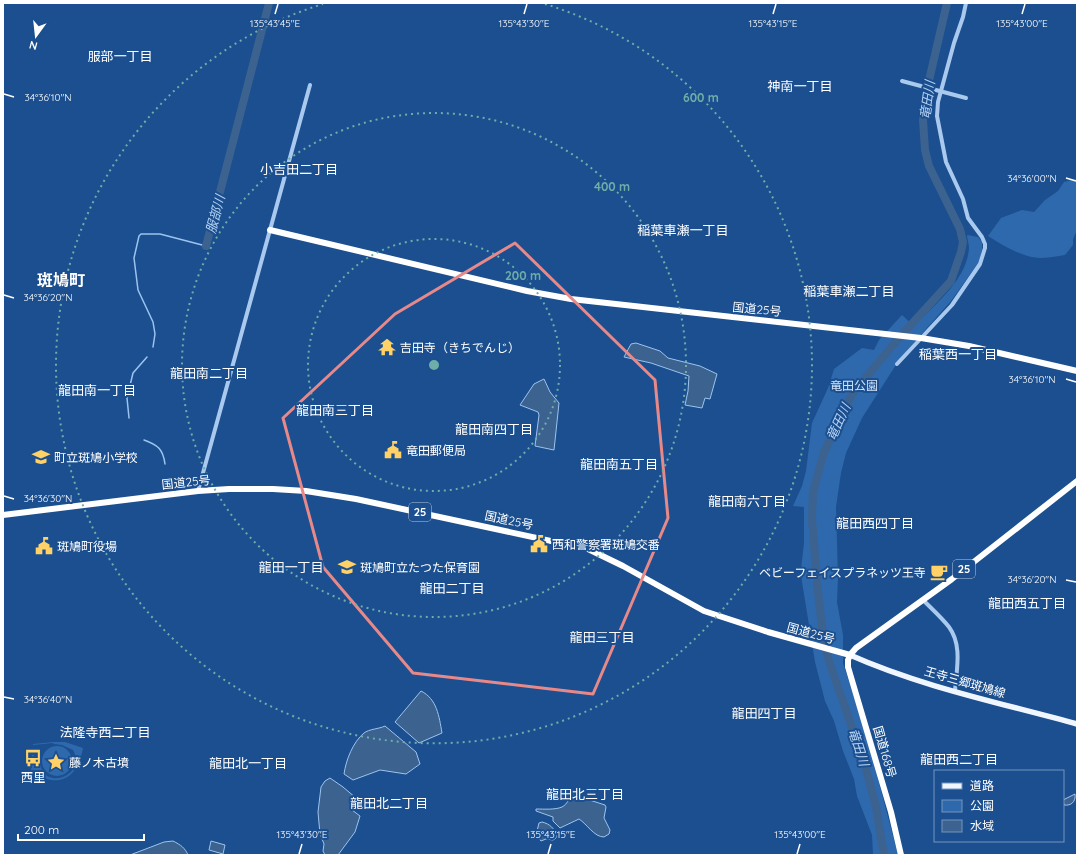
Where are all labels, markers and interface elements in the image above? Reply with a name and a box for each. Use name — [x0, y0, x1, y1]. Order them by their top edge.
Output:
north arrow — [16, 16, 56, 56]
text: 135°43'45"E — [250, 17, 301, 30]
text: 135°43'30"E — [499, 17, 550, 30]
text: 135°43'15"E — [749, 17, 798, 30]
text: 135°43'00"E — [996, 17, 1048, 30]
text: N — [28, 38, 39, 53]
district label: 服部一丁目 — [87, 48, 153, 64]
district label: 神南一丁目 — [767, 78, 833, 94]
water label: 竜田川 — [916, 78, 938, 120]
text: 600 m — [683, 90, 719, 105]
text: 34°36'10"N — [24, 91, 72, 104]
district label: 小吉田二丁目 — [260, 161, 338, 177]
text: 34°36'00"N — [1007, 172, 1057, 185]
text: 400 m — [594, 179, 630, 194]
water label: 服部川 — [202, 191, 228, 235]
district label: 稲葉車瀬一丁目 — [637, 222, 729, 238]
text: 200 m — [505, 268, 541, 283]
district label: 斑鳩町 — [37, 270, 85, 290]
district label: 稲葉車瀬二丁目 — [803, 283, 895, 299]
text: 34°36'20"N — [24, 291, 72, 304]
street label: 国道25号 — [732, 299, 782, 319]
temple icon: 吉田寺（きちでんじ） — [377, 337, 397, 357]
place label: 吉田寺（きちでんじ） — [400, 340, 520, 355]
district label: 稲葉西一丁目 — [919, 346, 997, 362]
centre of rings — [427, 358, 441, 372]
district label: 龍田南二丁目 — [170, 365, 248, 381]
text: 34°36'10"N — [1008, 373, 1056, 386]
park label: 竜田公園 — [830, 378, 878, 393]
district label: 龍田南一丁目 — [58, 382, 136, 398]
water label: 竜田川 — [823, 399, 854, 443]
district label: 龍田南三丁目 — [296, 402, 374, 418]
district label: 龍田南四丁目 — [455, 421, 533, 437]
public building icon: 竜田郵便局 — [383, 440, 403, 460]
place label: 竜田郵便局 — [406, 443, 466, 458]
school or university icon: 町立斑鳩小学校 — [31, 447, 51, 467]
place label: 町立斑鳩小学校 — [54, 450, 138, 465]
district label: 龍田南五丁目 — [580, 456, 658, 472]
street label: 国道25号 — [161, 472, 211, 492]
text: 34°36'30"N — [24, 492, 72, 505]
district label: 龍田南六丁目 — [708, 493, 786, 509]
road number: 25 — [409, 503, 431, 521]
street label: 国道25号 — [483, 508, 535, 532]
district label: 龍田西四丁目 — [836, 515, 914, 531]
public building icon: 西和警察署斑鳩交番 — [529, 534, 549, 554]
public building icon: 斑鳩町役場 — [34, 536, 54, 556]
place label: 西和警察署斑鳩交番 — [552, 537, 660, 552]
place label: 斑鳩町役場 — [57, 539, 117, 554]
school or university icon: 斑鳩町立たつた保育園 — [337, 557, 357, 577]
district label: 龍田一丁目 — [258, 559, 324, 575]
place label: 斑鳩町立たつた保育園 — [360, 560, 480, 575]
road number: 25 — [953, 560, 975, 578]
cafe icon: ベビーフェイスプラネッツ王寺 — [929, 562, 949, 582]
place label: ベビーフェイスプラネッツ王寺 — [759, 565, 926, 580]
text: 34°36'20"N — [1008, 573, 1056, 586]
district label: 龍田二丁目 — [419, 580, 485, 596]
district label: 龍田西五丁目 — [988, 595, 1066, 611]
street label: 国道25号 — [785, 619, 837, 647]
district label: 龍田三丁目 — [569, 629, 635, 645]
street label: 王寺三郷斑鳩線 — [923, 663, 1007, 701]
text: 34°36'40"N — [24, 693, 72, 706]
district label: 龍田四丁目 — [731, 705, 797, 721]
district label: 法隆寺西二丁目 — [59, 724, 151, 740]
street label: 国道168号 — [870, 724, 900, 780]
water label: 竜田川 — [845, 726, 873, 770]
bus stop icon: 西里 — [23, 748, 43, 768]
district label: 龍田西二丁目 — [920, 751, 998, 767]
place icon: 藤ノ木古墳 — [46, 752, 66, 772]
place label: 藤ノ木古墳 — [69, 755, 129, 770]
district label: 龍田北一丁目 — [209, 755, 287, 771]
place label: 西里 — [21, 770, 45, 785]
legend — [934, 770, 1064, 842]
text: 道路 — [970, 778, 994, 793]
district label: 龍田北三丁目 — [546, 786, 624, 802]
district label: 龍田北二丁目 — [350, 795, 428, 811]
text: 公園 — [970, 798, 994, 813]
scale bar — [18, 816, 144, 842]
text: 水域 — [970, 818, 994, 833]
text: 200 m — [24, 822, 59, 837]
text: 135°43'30"E — [277, 828, 328, 841]
text: 135°43'15"E — [527, 828, 576, 841]
text: 135°43'00"E — [774, 828, 826, 841]

